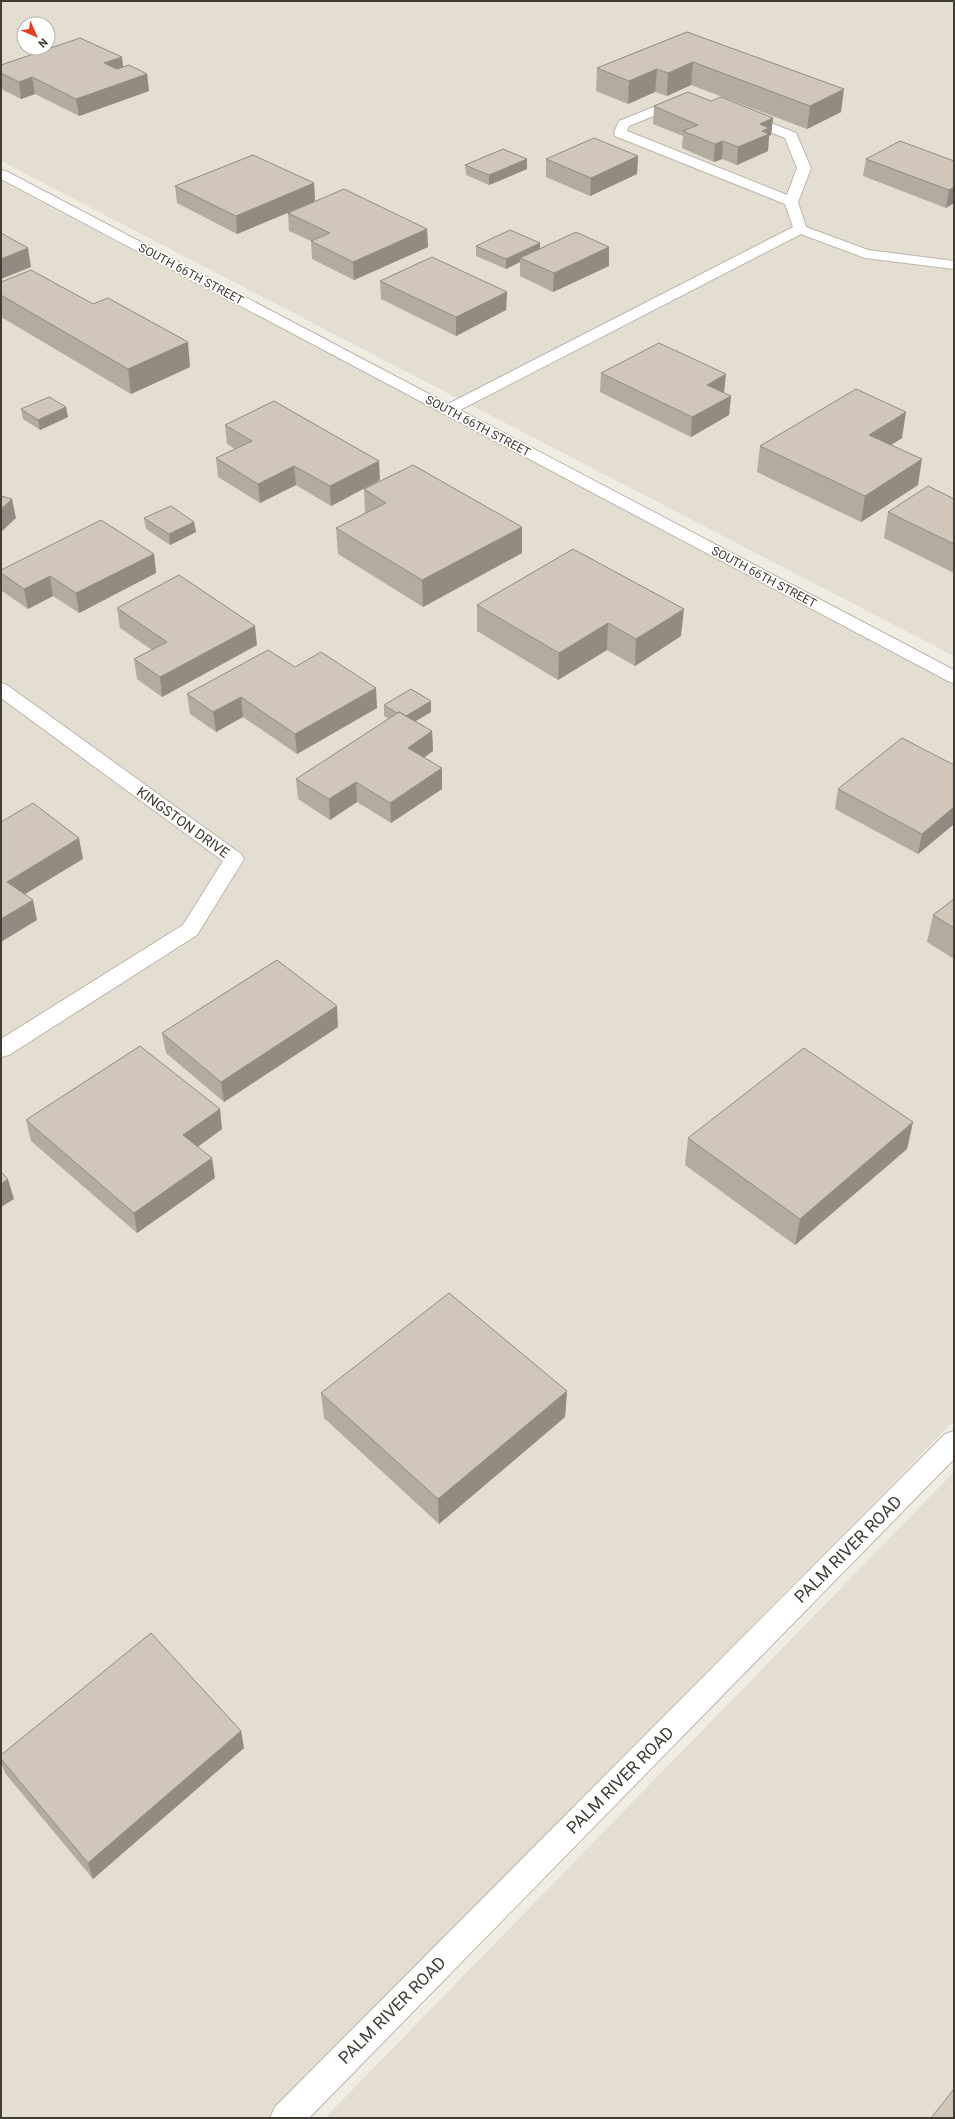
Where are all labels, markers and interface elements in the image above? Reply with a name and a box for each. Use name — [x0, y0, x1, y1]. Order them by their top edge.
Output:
north arrow — [16, 16, 56, 56]
text: N — [35, 35, 50, 50]
street label: SOUTH 66TH STREET — [136, 240, 246, 308]
street label: SOUTH 66TH STREET — [423, 392, 533, 460]
street label: SOUTH 66TH STREET — [709, 543, 819, 611]
street label: KINGSTON DRIVE — [134, 783, 232, 861]
street label: PALM RIVER ROAD — [790, 1491, 906, 1607]
street label: PALM RIVER ROAD — [562, 1722, 678, 1838]
street label: PALM RIVER ROAD — [334, 1952, 450, 2068]

